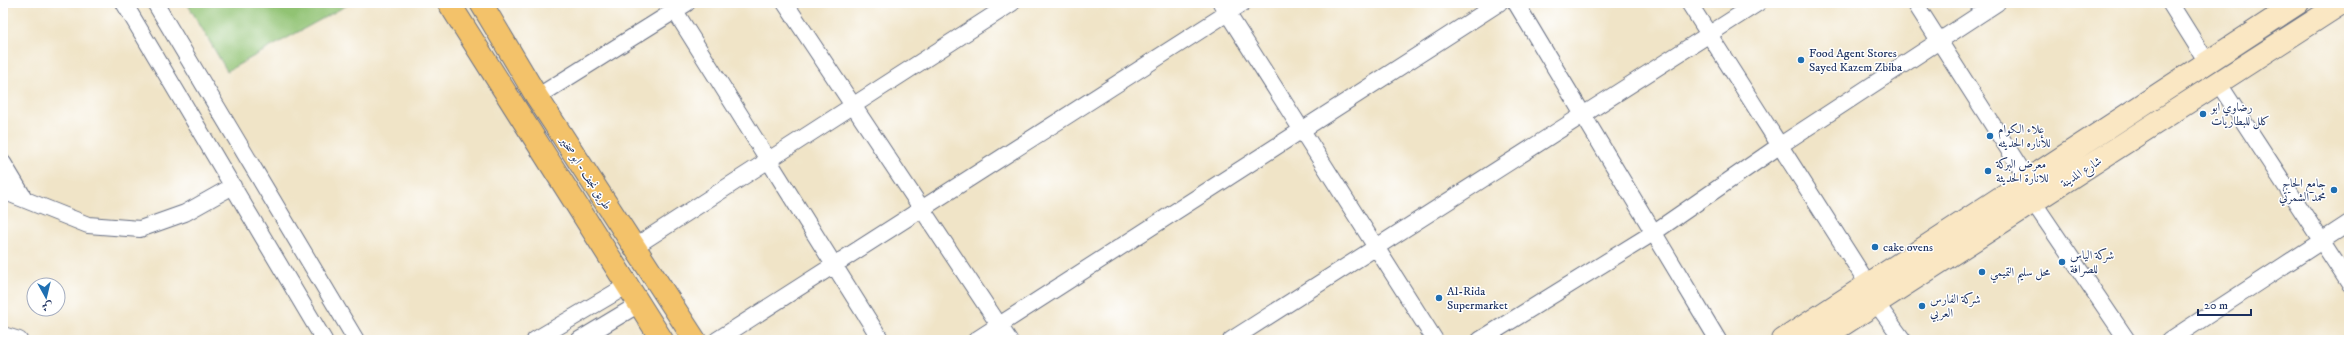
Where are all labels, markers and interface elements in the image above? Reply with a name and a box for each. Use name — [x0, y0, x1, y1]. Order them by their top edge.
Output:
place label: Food Agent Stores Sayed Kazem Zbiba — [1809, 46, 1903, 75]
marker: Food Agent Stores Sayed Kazem Zbiba — [1796, 55, 1806, 65]
place label: رضاوي ابو كلل للبطاريات — [2210, 100, 2270, 130]
marker: رضاوي ابو كلل للبطاريات — [2198, 109, 2208, 119]
place label: علاء الكوام للأناره الحديثه — [1998, 122, 2051, 151]
marker: علاء الكوام للأناره الحديثه — [1985, 131, 1995, 141]
street label: طريق نجف - ابو صخير — [555, 132, 615, 213]
street label: شارع المدينة — [2058, 153, 2106, 194]
place label: معرض البركة للانارة الحديثة — [1995, 156, 2049, 186]
marker: معرض البركة للانارة الحديثة — [1983, 166, 1993, 176]
place label: جامع الحاج محمد الشمرتي — [2279, 176, 2326, 207]
marker: جامع الحاج محمد الشمرتي — [2329, 185, 2339, 195]
place label: cake ovens — [1883, 240, 1933, 255]
marker: cake ovens — [1870, 242, 1880, 252]
place label: شركة الياس للصرافة — [2070, 247, 2114, 277]
marker: شركة الياس للصرافة — [2057, 257, 2067, 267]
place label: محل سليم التميمي — [1990, 265, 2051, 284]
marker: محل سليم التميمي — [1977, 267, 1987, 277]
north arrow — [26, 277, 66, 317]
place label: Al-Rida Supermarket — [1447, 284, 1508, 313]
place label: شركة الفارس العربي — [1930, 291, 1981, 323]
scale bar — [2198, 291, 2251, 317]
marker: Al-Rida Supermarket — [1434, 293, 1444, 303]
text: ش — [41, 298, 54, 314]
text: 20 m — [2204, 298, 2228, 313]
marker: شركة الفارس العربي — [1917, 301, 1927, 311]

